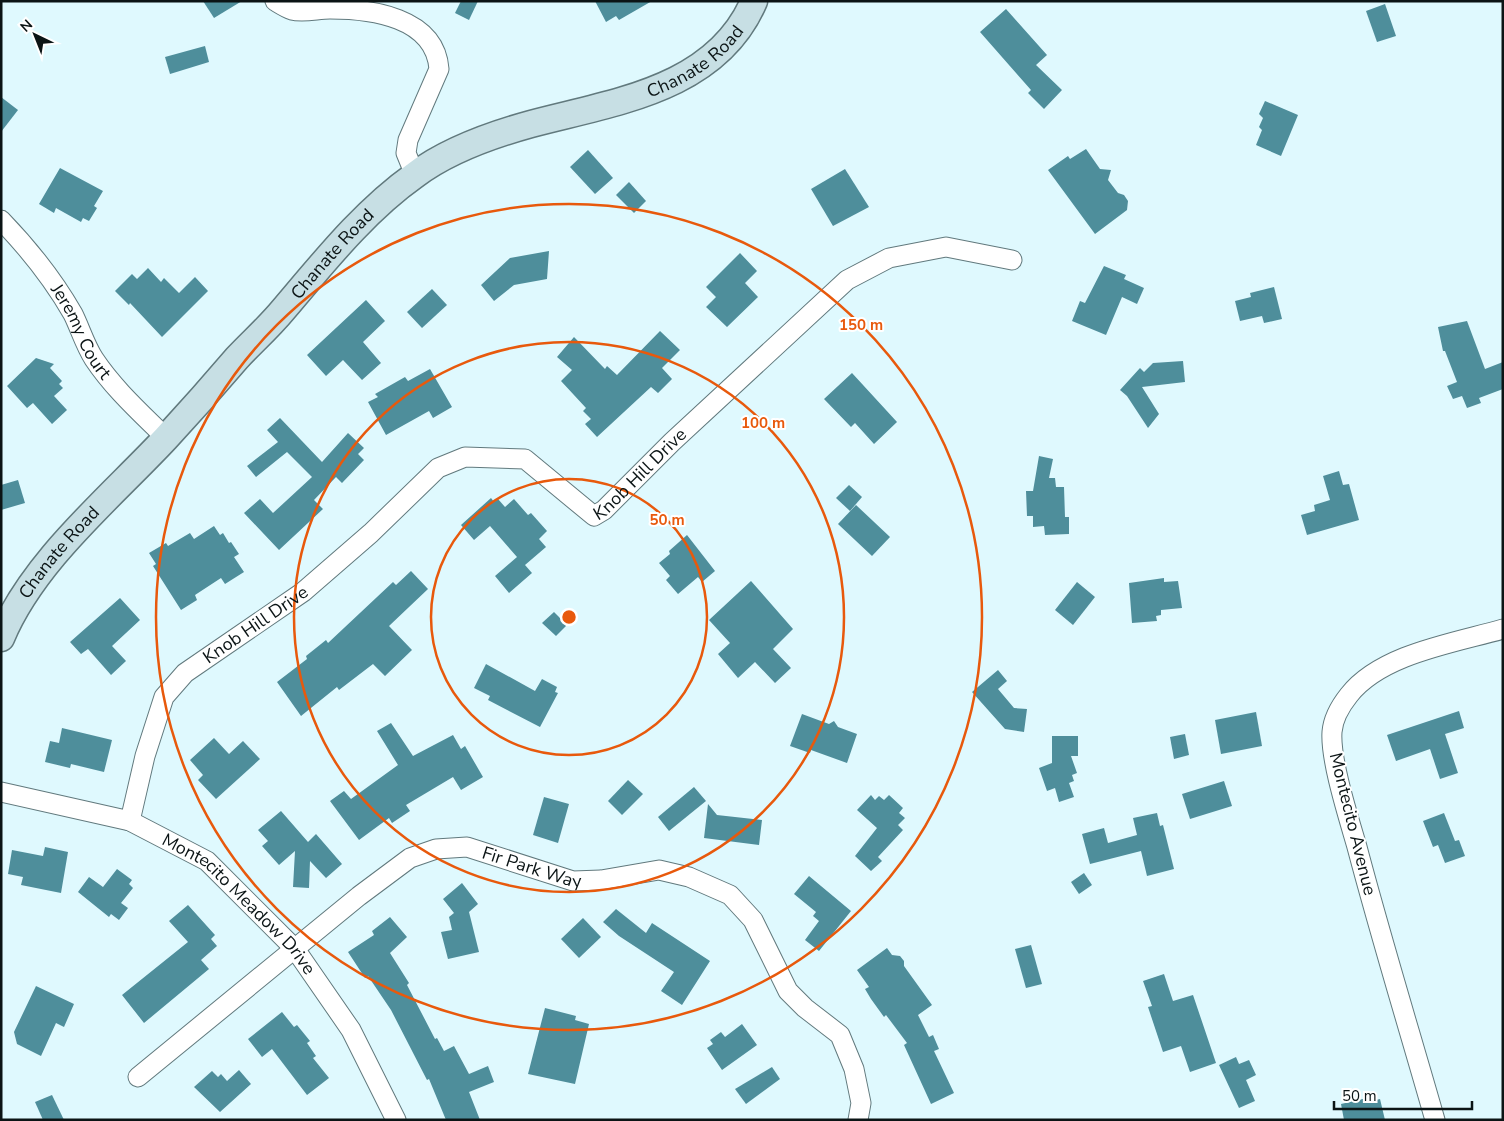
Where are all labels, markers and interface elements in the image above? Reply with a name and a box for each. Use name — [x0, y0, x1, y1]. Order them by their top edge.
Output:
north arrow — [10, 10, 60, 60]
text: N — [16, 15, 37, 36]
street label: Chanate Road — [643, 20, 749, 103]
street label: Chanate Road — [285, 203, 379, 304]
street label: Jeremy Court — [45, 278, 117, 385]
text: 150 m — [839, 315, 883, 335]
text: 100 m — [741, 413, 785, 433]
street label: Knob Hill Drive — [589, 423, 692, 526]
street label: Chanate Road — [13, 501, 105, 603]
text: 50 m — [649, 510, 685, 530]
street label: Knob Hill Drive — [198, 580, 313, 669]
centre of rings — [560, 608, 578, 626]
street label: Montecito Avenue — [1324, 750, 1382, 898]
street label: Montecito Meadow Drive — [158, 828, 321, 979]
street label: Fir Park Way — [479, 841, 583, 893]
scale bar — [1334, 1078, 1472, 1110]
text: 50 m — [1342, 1086, 1377, 1106]

